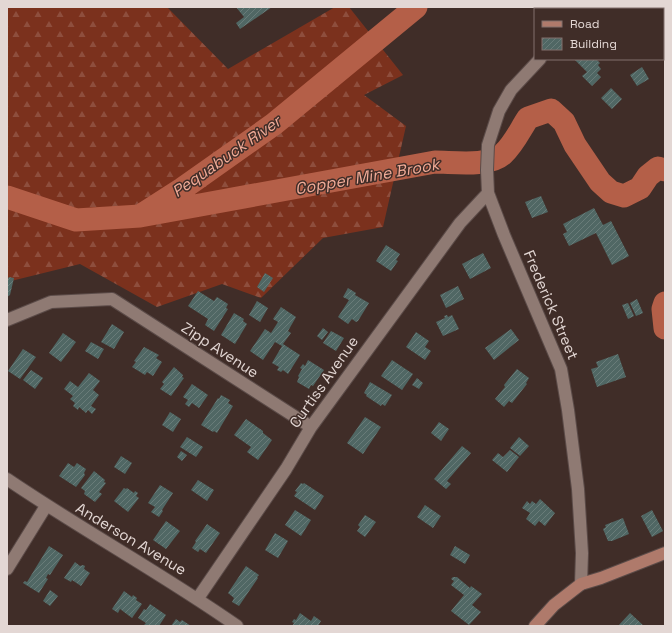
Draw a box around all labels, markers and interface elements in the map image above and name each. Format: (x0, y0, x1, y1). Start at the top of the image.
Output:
legend (534, 8, 664, 60)
text: Road (570, 16, 599, 32)
text: Building (570, 36, 617, 52)
water label: Pequabuck River (168, 110, 286, 202)
water label: Copper Mine Brook (293, 153, 443, 200)
street label: Frederick Street (520, 247, 583, 362)
street label: Zipp Avenue (178, 318, 263, 382)
street label: Curtiss Avenue (285, 332, 362, 431)
street label: Anderson Avenue (72, 498, 190, 579)

